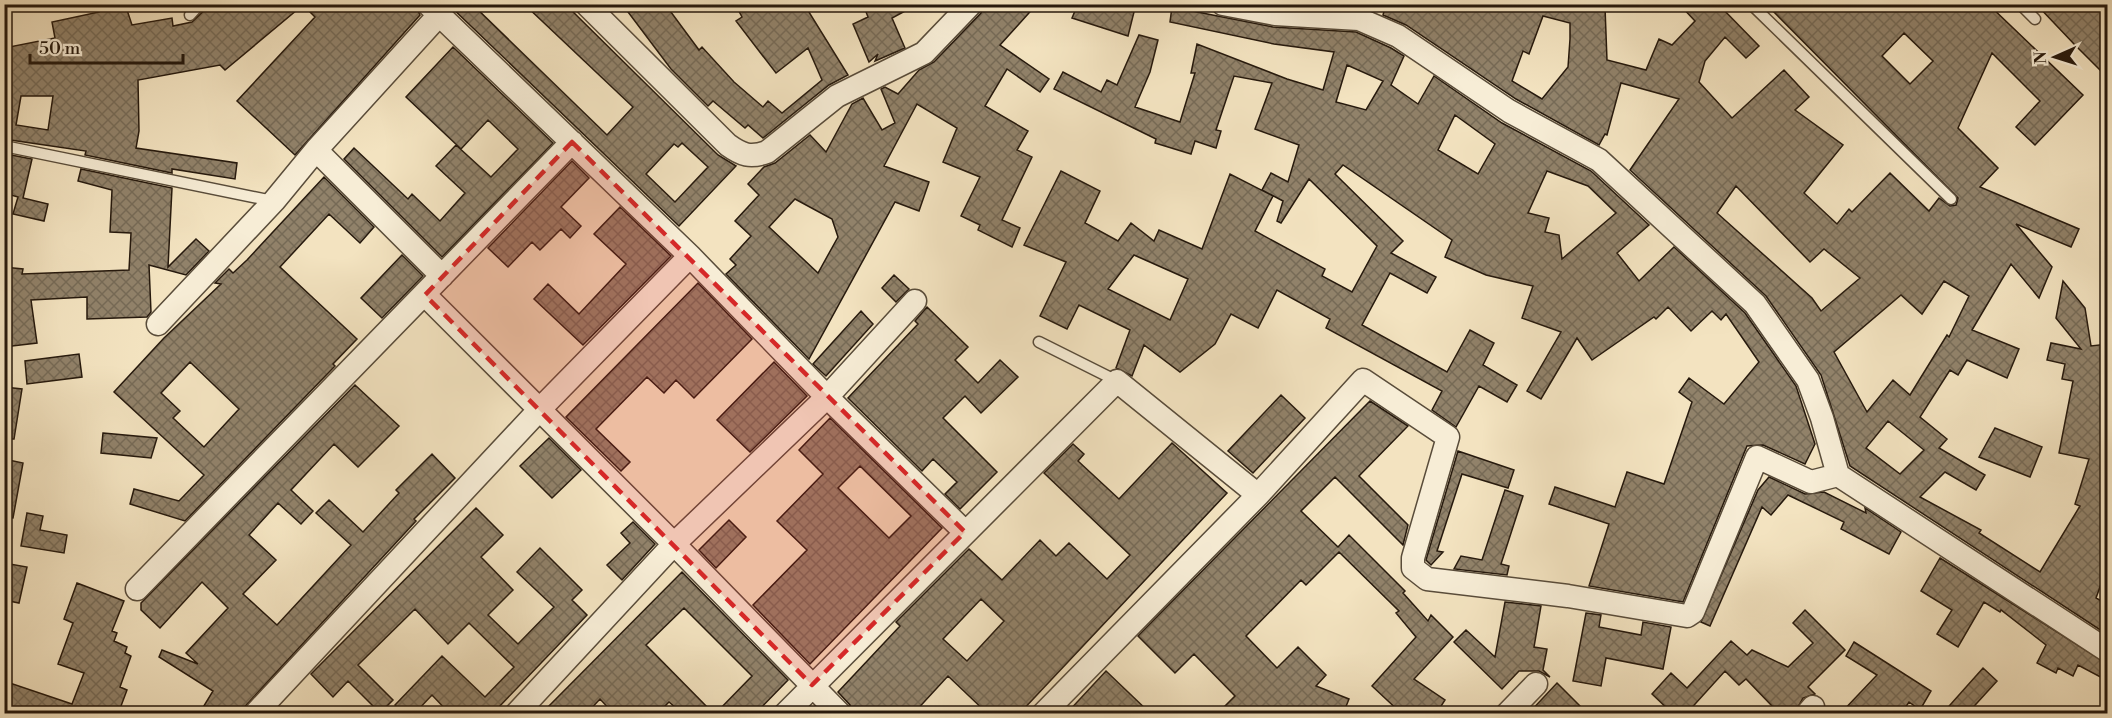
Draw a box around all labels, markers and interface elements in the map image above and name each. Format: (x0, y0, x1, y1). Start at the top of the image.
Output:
scale bar (30, 27, 183, 65)
north arrow (2025, 27, 2085, 87)
text: 50 m (39, 37, 81, 60)
text: N (2031, 51, 2051, 65)

